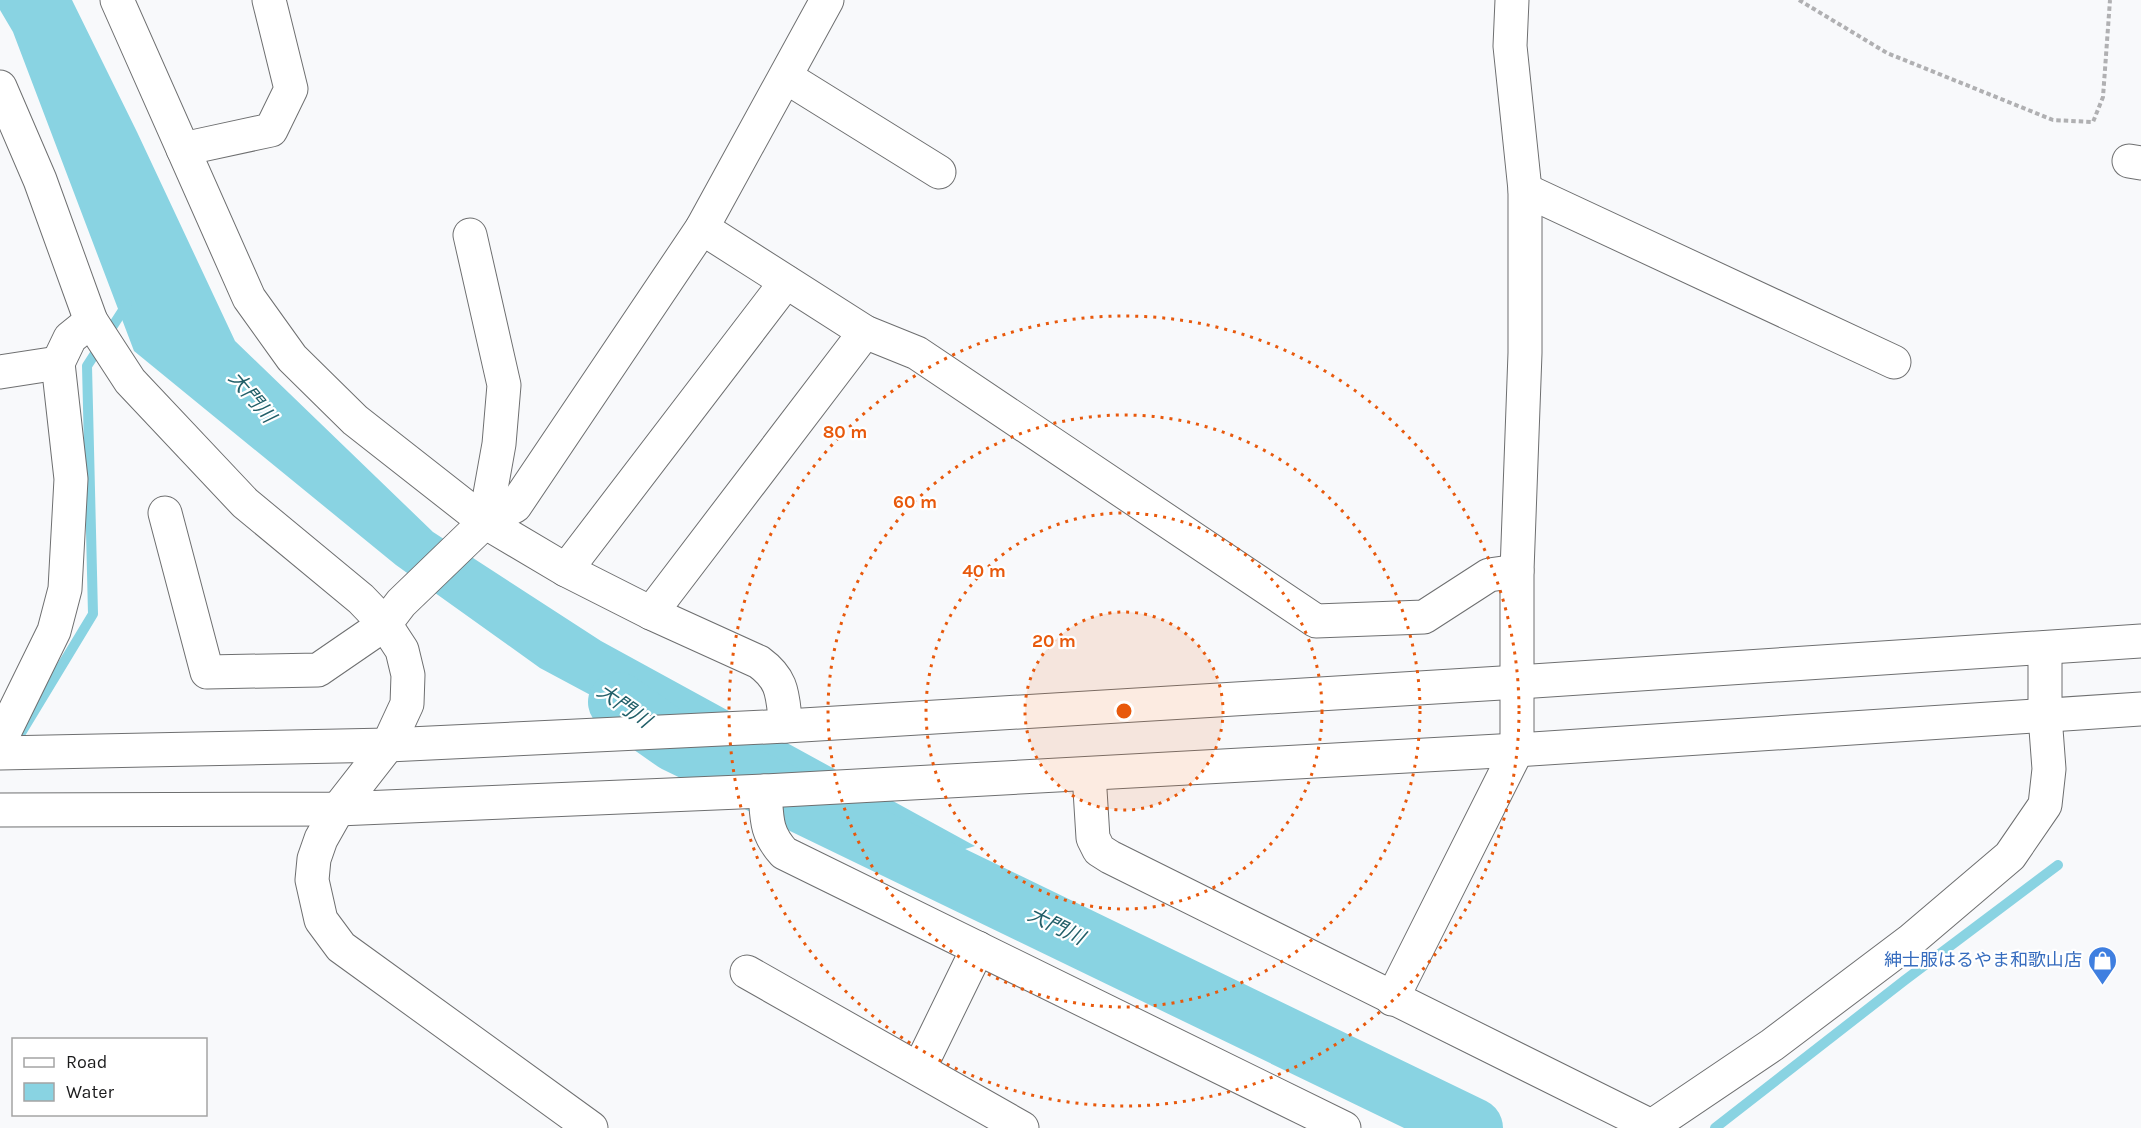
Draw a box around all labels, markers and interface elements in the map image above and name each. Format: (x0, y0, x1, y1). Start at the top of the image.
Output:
water label: 大門川 (224, 367, 281, 429)
text: 80 m (823, 421, 867, 443)
text: 60 m (893, 491, 937, 513)
text: 40 m (962, 560, 1006, 582)
text: 20 m (1032, 630, 1076, 652)
water label: 大門川 (593, 679, 657, 734)
centre of rings (1114, 701, 1134, 721)
water label: 大門川 (1024, 903, 1090, 950)
shop icon: 紳士服はるやま和歌山店 (2087, 944, 2119, 986)
place label: 紳士服はるやま和歌山店 (1884, 949, 2082, 971)
legend (12, 1038, 207, 1116)
text: Road (66, 1051, 107, 1073)
text: Water (66, 1081, 114, 1103)

